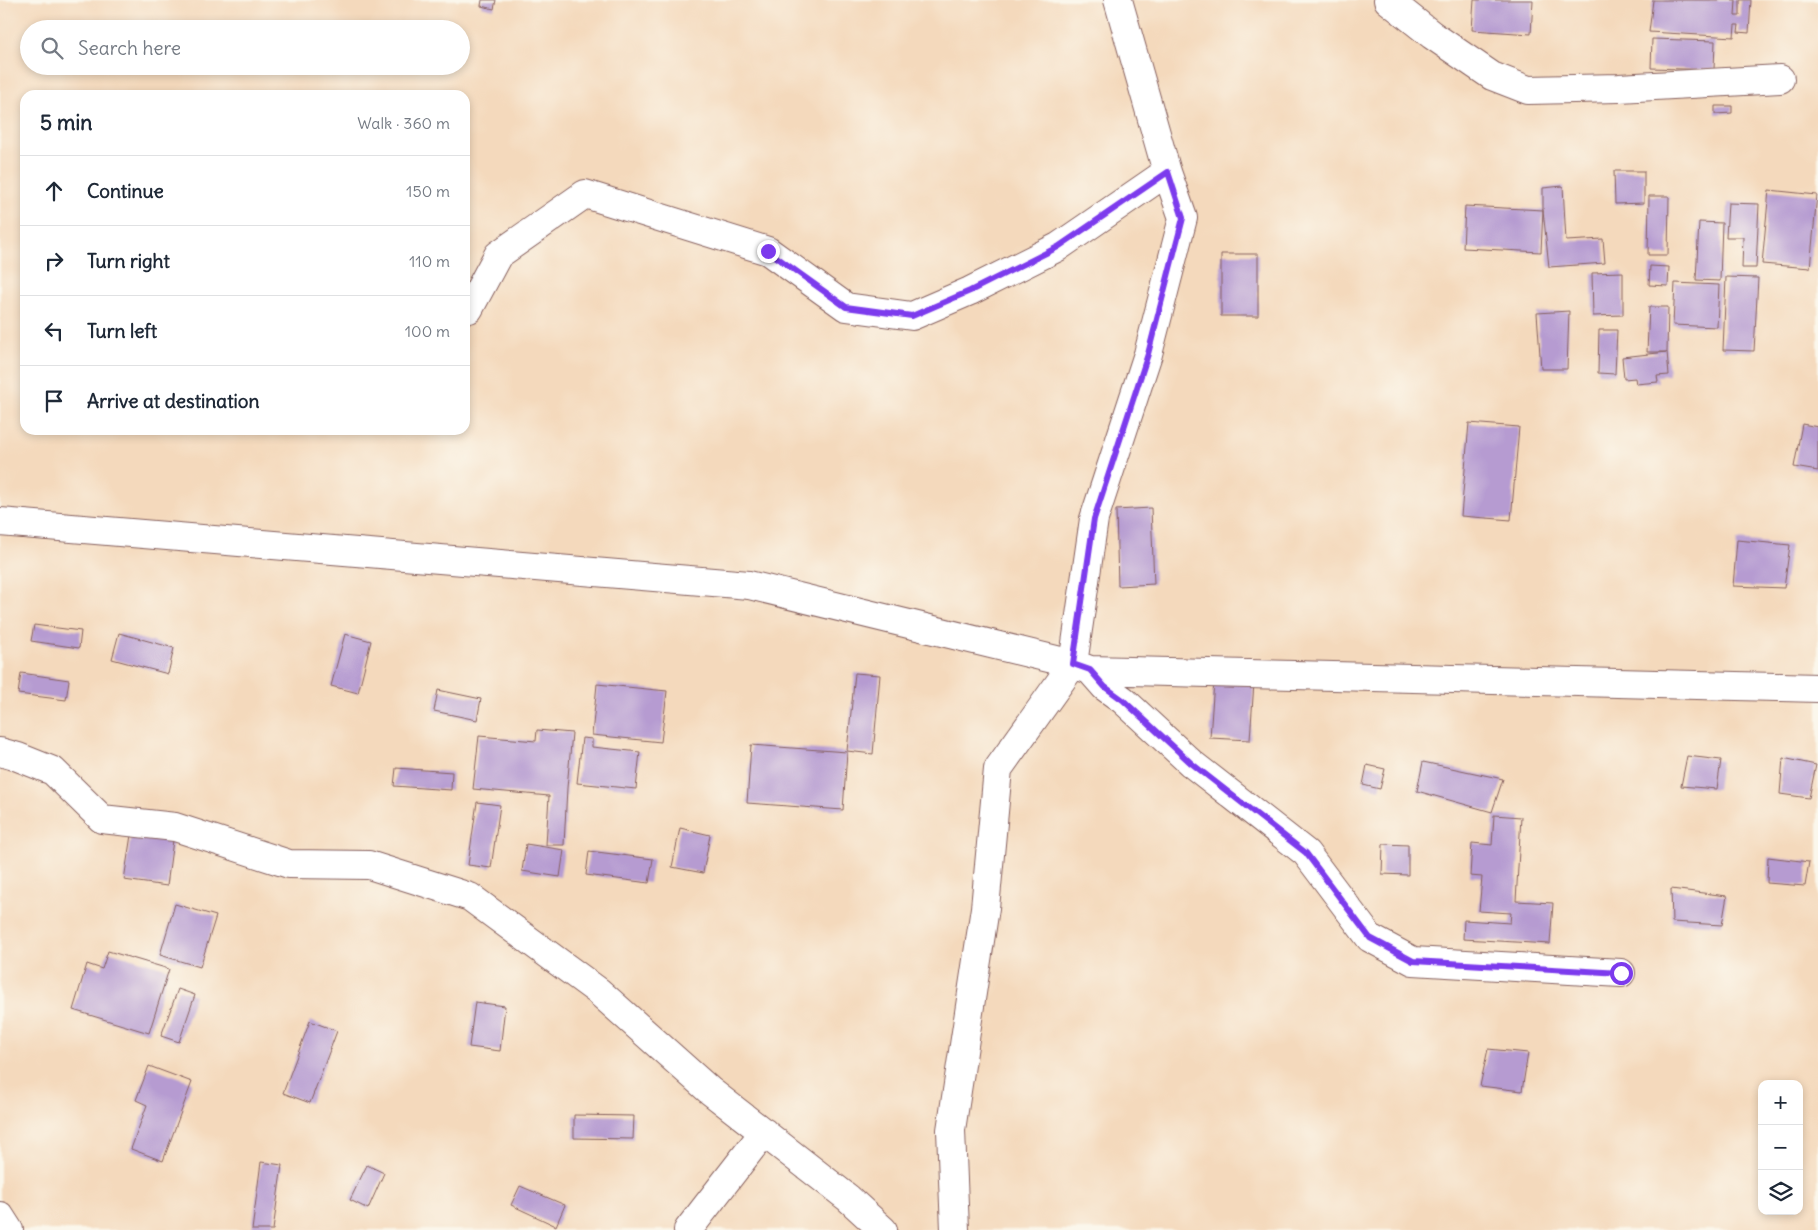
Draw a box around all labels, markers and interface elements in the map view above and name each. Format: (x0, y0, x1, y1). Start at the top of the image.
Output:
search box (20, 20, 470, 75)
icon: search (38, 34, 66, 62)
text: Search here (78, 36, 181, 60)
text: 5 min (40, 109, 92, 136)
text: Walk · 360 m (357, 113, 450, 133)
icon: ahead (40, 177, 68, 205)
text: Continue (87, 179, 164, 203)
text: 150 m (406, 181, 450, 201)
route end (757, 240, 780, 263)
icon: right (40, 247, 68, 275)
text: Turn right (87, 249, 170, 273)
text: 110 m (409, 251, 450, 271)
icon: left (40, 317, 68, 345)
text: Turn left (87, 319, 157, 343)
text: 100 m (405, 321, 450, 341)
icon: arrive (40, 387, 68, 415)
text: Arrive at destination (87, 389, 260, 413)
route start (1610, 962, 1633, 985)
map controls (1758, 1080, 1803, 1215)
button: + (1758, 1080, 1803, 1125)
button: − (1758, 1125, 1803, 1170)
button: layers (1758, 1170, 1803, 1215)

